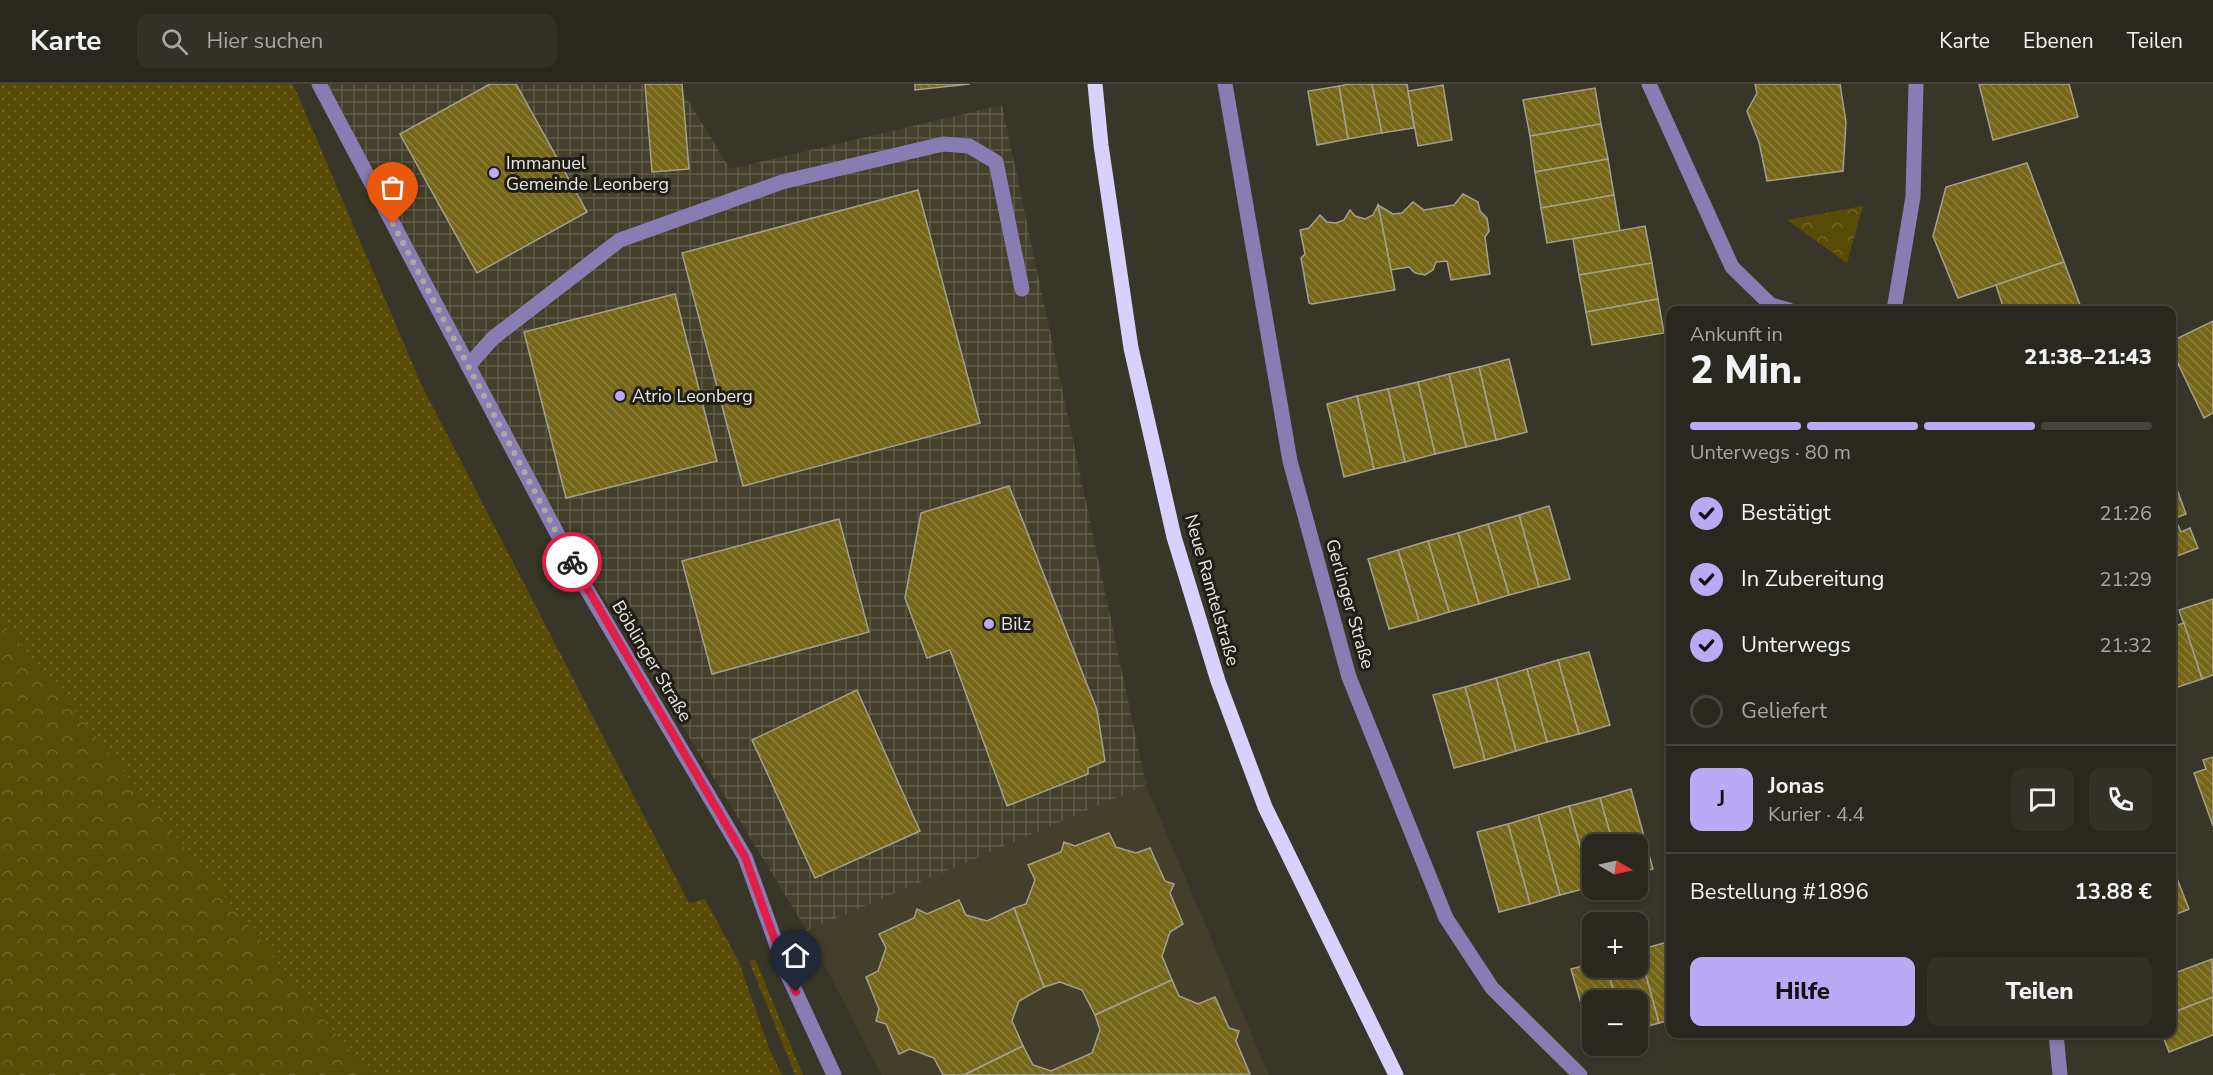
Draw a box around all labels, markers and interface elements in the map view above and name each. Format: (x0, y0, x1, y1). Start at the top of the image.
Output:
search box (137, 14, 557, 68)
text: Karte (30, 22, 101, 60)
icon: search (158, 25, 191, 58)
text: Hier suchen (206, 26, 323, 56)
text: Karte (1939, 27, 1990, 55)
text: Ebenen (2023, 27, 2094, 55)
text: Teilen (2127, 27, 2183, 55)
place label: Immanuel Gemeinde Leonberg (506, 151, 669, 196)
pin (367, 162, 418, 224)
marker: Immanuel Gemeinde Leonberg (487, 166, 501, 180)
icon: bag (376, 171, 409, 204)
text: Ankunft in (1690, 321, 1783, 348)
text: 21:38–21:43 (2024, 342, 2152, 372)
text: 2 Min. (1690, 344, 1802, 397)
place label: Atrio Leonberg (632, 384, 753, 408)
marker: Atrio Leonberg (613, 389, 627, 403)
text: Unterwegs · 80 m (1690, 439, 1851, 466)
icon: check (1690, 497, 1723, 530)
text: Bestätigt (1741, 498, 1831, 528)
text: 21:26 (2099, 500, 2152, 527)
street label: Neue Ramtelstraße (1179, 511, 1245, 669)
courier (542, 532, 602, 592)
street label: Gerlinger Straße (1320, 536, 1380, 672)
icon: bike (556, 546, 589, 579)
icon: check (1690, 563, 1723, 596)
text: In Zubereitung (1741, 564, 1884, 594)
text: 21:29 (2099, 566, 2152, 593)
street label: Böblinger Straße (606, 596, 698, 726)
place label: Bilz (1001, 612, 1031, 636)
marker: Bilz (982, 617, 996, 631)
icon: check (1690, 629, 1723, 662)
text: Unterwegs (1741, 630, 1851, 660)
text: 21:32 (2099, 632, 2152, 659)
text: Geliefert (1741, 696, 1827, 726)
button: chat (2011, 768, 2074, 831)
button: phone (2089, 768, 2152, 831)
text: Jonas (1768, 771, 1824, 801)
text: J (1718, 784, 1725, 814)
text: Kurier · 4.4 (1768, 801, 1865, 828)
north arrow (1582, 834, 1648, 900)
map controls (1582, 834, 1648, 1056)
text: Bestellung #1896 (1690, 877, 1869, 907)
text: 13.88 € (2075, 877, 2152, 907)
button: + (1582, 912, 1648, 978)
pin (770, 930, 821, 992)
icon: home (779, 939, 812, 972)
button: Hilfe (1690, 957, 1915, 1026)
button: Teilen (1927, 957, 2152, 1026)
button: − (1582, 990, 1648, 1056)

